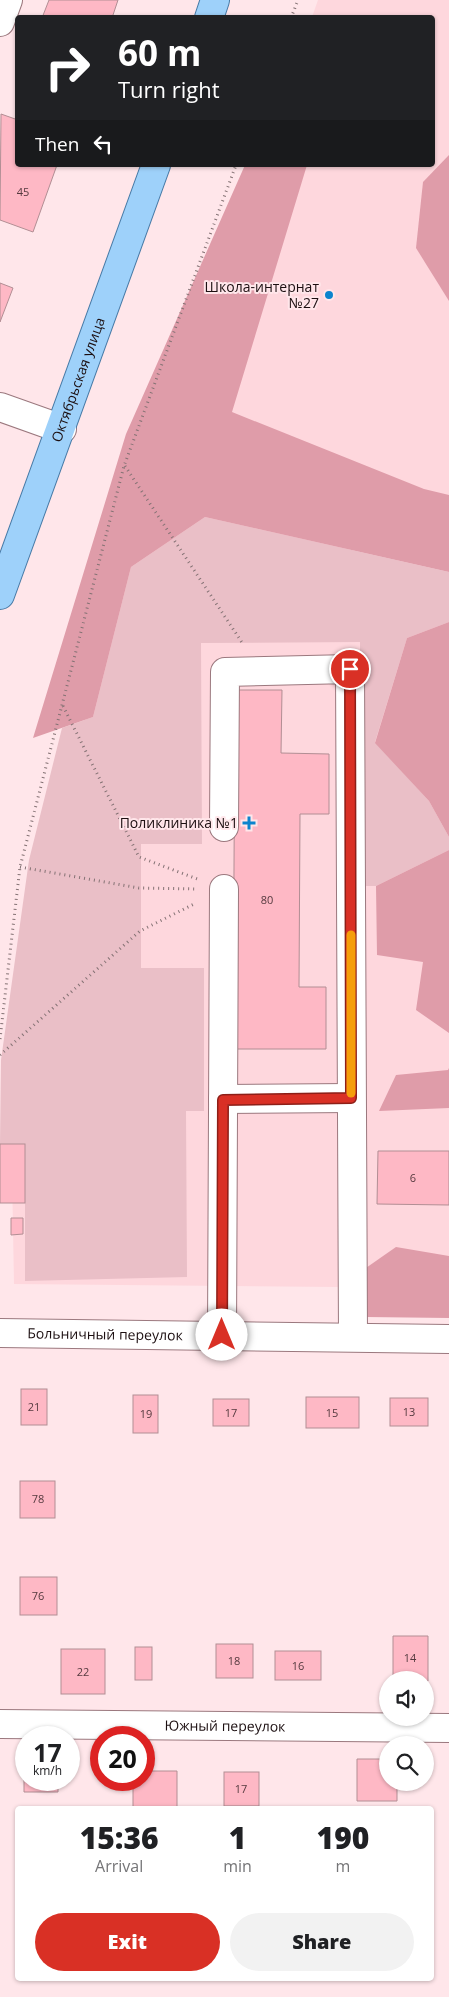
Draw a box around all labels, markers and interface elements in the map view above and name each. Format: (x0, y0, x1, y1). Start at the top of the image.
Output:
text: 60 m (118, 29, 201, 76)
icon: right (35, 35, 100, 100)
text: Turn right (118, 74, 220, 104)
icon: left (89, 130, 117, 158)
text: Then (35, 131, 79, 157)
house number: 45 (17, 184, 29, 199)
place label: Школа-интернат №27 (205, 277, 319, 312)
marker: Школа-интернат №27 (323, 289, 335, 301)
street label: Октябрьская улица (46, 315, 109, 445)
pin (329, 648, 371, 690)
icon: arrive (336, 655, 364, 683)
place label: Поликлиника №1 (120, 813, 238, 832)
marker: Поликлиника №1 (242, 816, 256, 830)
house number: 80 (261, 892, 273, 907)
house number: 6 (410, 1170, 416, 1185)
position arrow (195, 1308, 247, 1360)
street label: Больничный переулок (27, 1323, 184, 1344)
house number: 21 (28, 1399, 40, 1414)
house number: 13 (403, 1404, 415, 1419)
house number: 17 (225, 1405, 237, 1420)
house number: 15 (326, 1405, 338, 1420)
house number: 19 (140, 1406, 152, 1421)
house number: 78 (32, 1491, 44, 1506)
house number: 76 (32, 1588, 44, 1603)
house number: 14 (404, 1650, 417, 1665)
house number: 18 (228, 1653, 240, 1668)
house number: 16 (292, 1658, 304, 1673)
house number: 22 (77, 1664, 89, 1679)
map controls (379, 1671, 434, 1791)
button: sound (379, 1671, 434, 1726)
street label: Южный переулок (164, 1715, 286, 1736)
speed limit sign: 20 (90, 1726, 155, 1791)
text: 17 (33, 1735, 62, 1769)
button: search (379, 1736, 434, 1791)
text: km/h (33, 1762, 62, 1779)
house number: 17 (235, 1781, 247, 1796)
text: 15:36 (80, 1817, 159, 1858)
text: 1 (229, 1817, 246, 1858)
text: 190 (317, 1817, 369, 1858)
text: Arrival (95, 1855, 143, 1877)
text: min (223, 1855, 252, 1877)
text: m (336, 1855, 350, 1877)
button: Exit (35, 1913, 220, 1971)
button: Share (230, 1913, 414, 1971)

